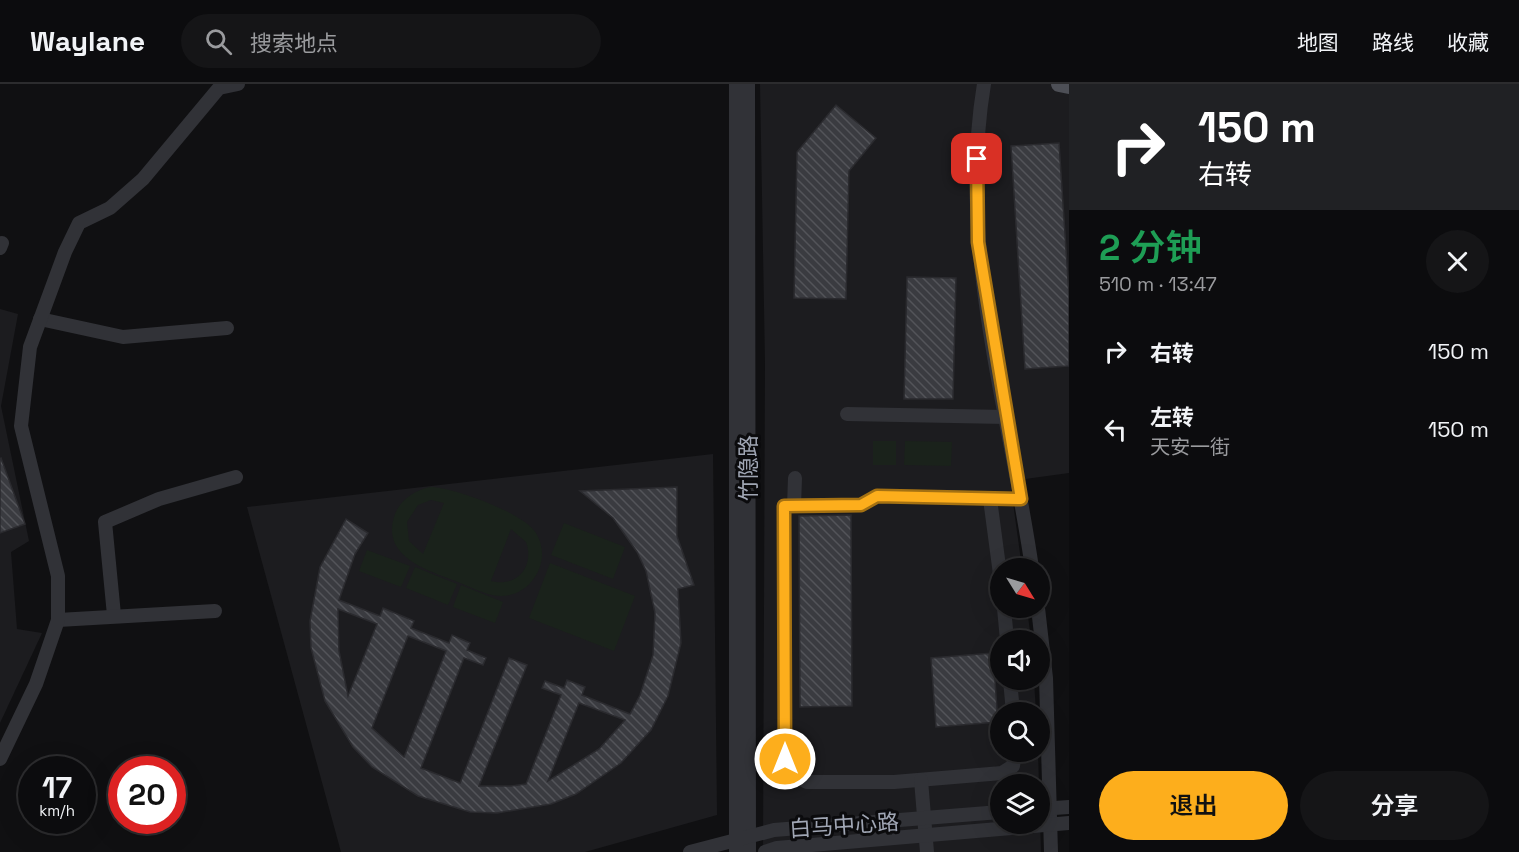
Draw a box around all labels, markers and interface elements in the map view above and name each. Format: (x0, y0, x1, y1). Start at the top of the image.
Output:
search box (181, 14, 601, 68)
text: Waylane (30, 23, 145, 59)
icon: search (202, 25, 235, 58)
text: 搜索地点 (250, 29, 338, 57)
text: 地图 (1297, 29, 1339, 56)
text: 路线 (1372, 29, 1414, 56)
text: 收藏 (1447, 29, 1489, 56)
text: 150 m (1198, 101, 1316, 154)
icon: right (1099, 108, 1177, 186)
pin (951, 133, 1002, 184)
icon: arrive (960, 142, 993, 175)
text: 右转 (1198, 157, 1252, 192)
text: 2 分钟 (1099, 225, 1202, 271)
button: close (1426, 230, 1489, 293)
text: 510 m · 13:47 (1099, 271, 1217, 297)
icon: right (1099, 335, 1132, 368)
text: 150 m (1428, 337, 1489, 365)
text: 右转 (1150, 339, 1194, 367)
text: 左转 (1150, 403, 1194, 431)
icon: left (1099, 413, 1132, 446)
text: 150 m (1428, 415, 1489, 443)
text: 天安一街 (1150, 434, 1230, 460)
street label: 竹隐路 (734, 435, 762, 501)
north arrow (990, 558, 1050, 618)
map controls (990, 558, 1050, 834)
button: sound (990, 630, 1050, 690)
button: search (990, 702, 1050, 762)
position arrow (753, 727, 817, 791)
speed limit sign: 20 (108, 756, 186, 834)
text: 17 (42, 768, 72, 807)
button: 退出 (1099, 771, 1288, 840)
button: 分享 (1300, 771, 1489, 840)
button: layers (990, 774, 1050, 834)
text: km/h (39, 801, 75, 820)
street label: 白马中心路 (788, 807, 900, 843)

